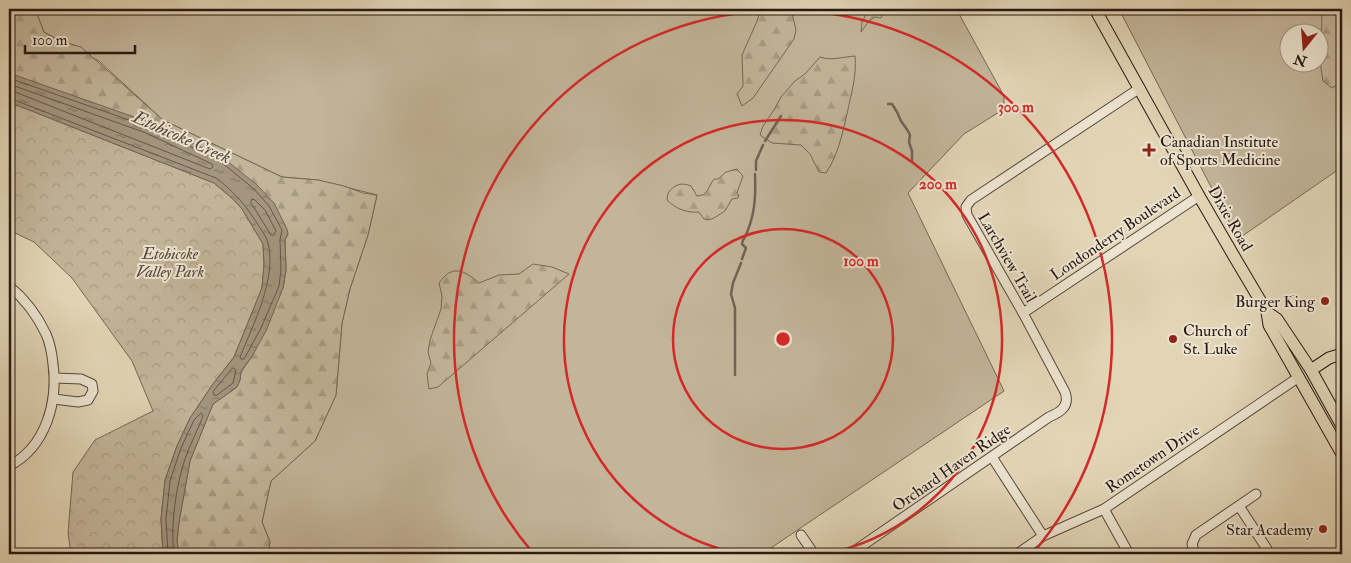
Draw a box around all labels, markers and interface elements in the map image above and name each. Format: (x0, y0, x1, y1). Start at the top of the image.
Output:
scale bar (25, 22, 135, 54)
north arrow (1278, 22, 1328, 72)
text: 100 m (32, 31, 68, 50)
text: N (1291, 50, 1310, 70)
text: 300 m (998, 98, 1034, 117)
water label: Etobicoke Creek (128, 105, 234, 169)
place label: Canadian Institute of Sports Medicine (1160, 132, 1281, 171)
marker: Canadian Institute of Sports Medicine (1142, 143, 1156, 157)
text: 200 m (919, 175, 957, 194)
street label: Dixie Road (1203, 182, 1257, 255)
street label: Londonderry Boulevard (1047, 183, 1185, 285)
street label: Larchview Trail (973, 209, 1041, 306)
park label: Etobicoke Valley Park (136, 244, 204, 282)
text: 100 m (843, 252, 879, 271)
place label: Burger King (1235, 292, 1316, 312)
marker: Burger King (1319, 295, 1331, 307)
place label: Church of St. Luke (1183, 321, 1251, 359)
centre of rings (774, 330, 792, 348)
marker: Church of St. Luke (1167, 333, 1179, 345)
street label: Orchard Haven Ridge (888, 419, 1015, 516)
street label: Rometown Drive (1102, 420, 1204, 498)
place label: Star Academy (1226, 520, 1314, 540)
marker: Star Academy (1317, 523, 1329, 535)

